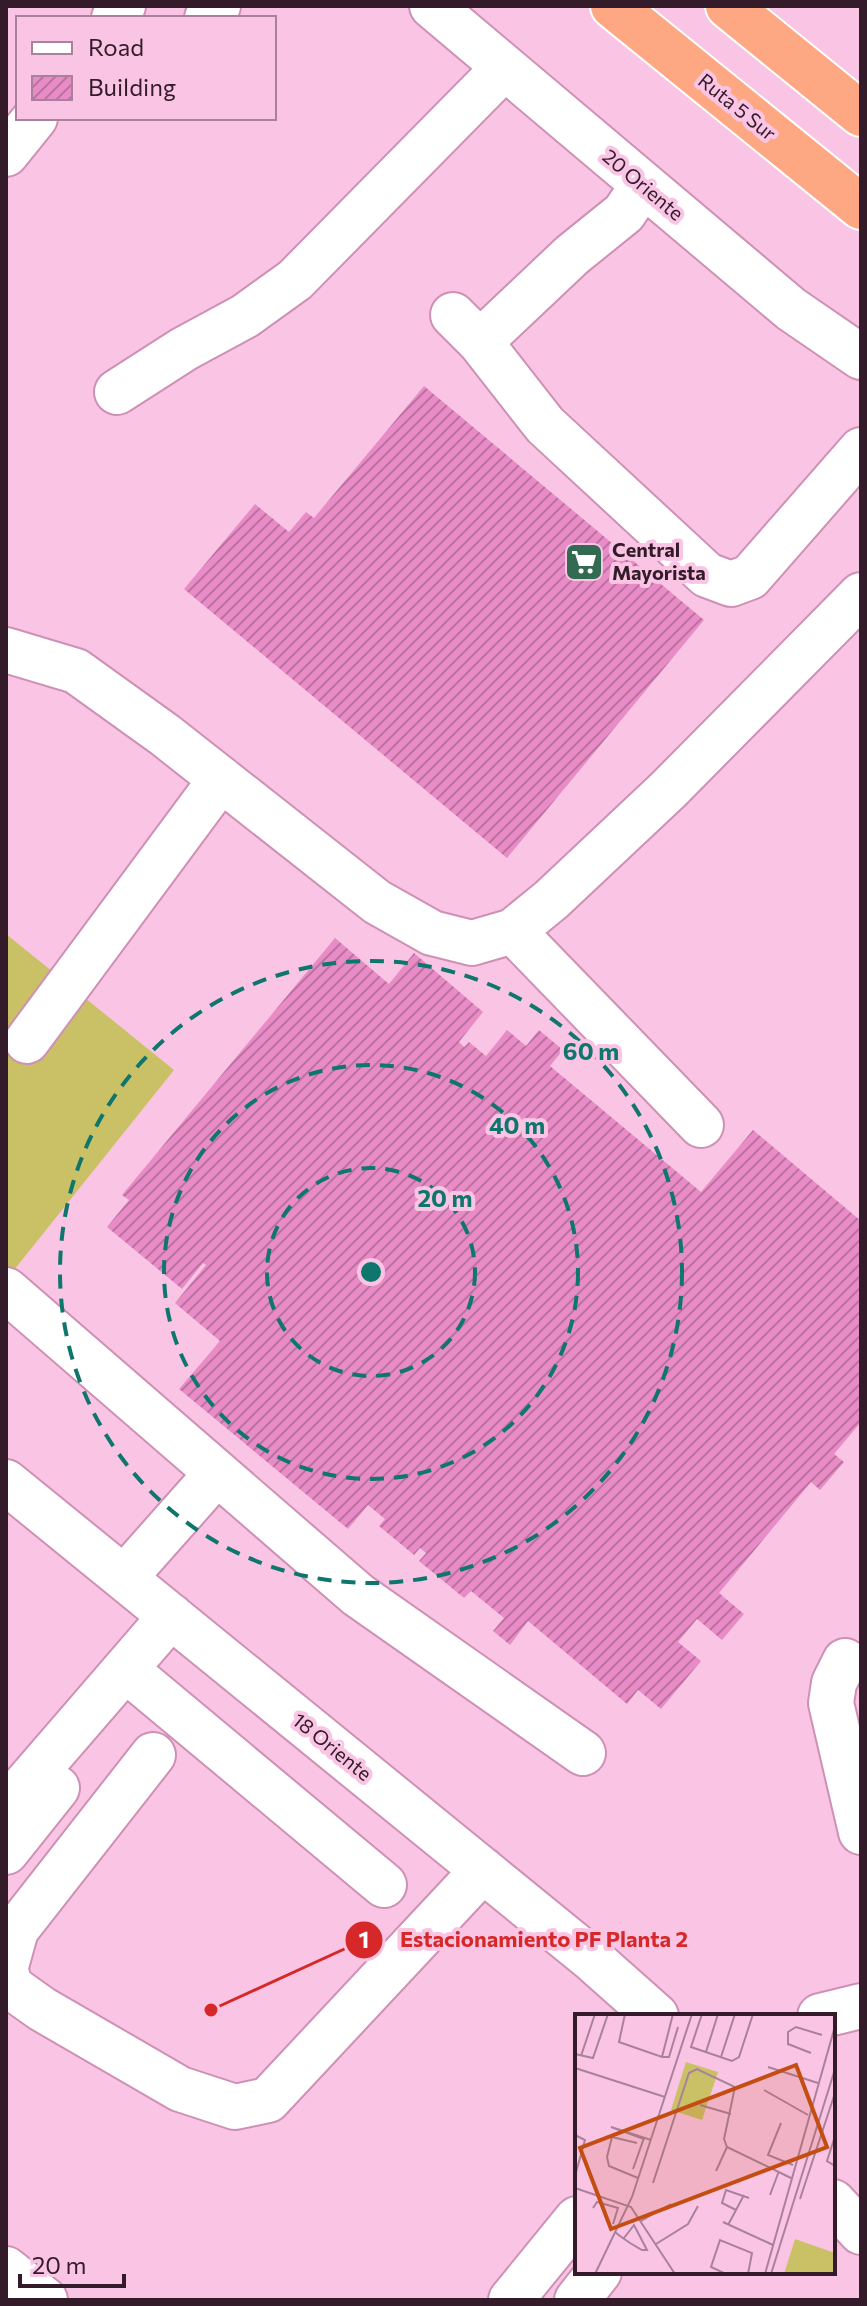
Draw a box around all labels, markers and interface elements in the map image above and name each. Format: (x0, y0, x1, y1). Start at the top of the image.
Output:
legend (16, 16, 276, 120)
text: Road (88, 32, 144, 61)
street label: Ruta 5 Sur (694, 68, 781, 145)
text: Building (88, 72, 176, 101)
street label: 20 Oriente (598, 144, 689, 225)
place label: Central Mayorista (612, 537, 706, 584)
supermarket icon: Central Mayorista (563, 541, 605, 583)
text: 60 m (563, 1036, 619, 1065)
text: 40 m (489, 1110, 545, 1139)
text: 20 m (418, 1183, 472, 1212)
centre of rings (357, 1258, 385, 1286)
street label: 18 Oriente (288, 1707, 377, 1785)
callout: Estacionamiento PF Planta 2 (344, 1917, 703, 1963)
text: 1 (359, 1924, 369, 1953)
text: Estacionamiento PF Planta 2 (400, 1925, 688, 1952)
inset map (575, 2014, 835, 2274)
scale bar (20, 2238, 124, 2288)
text: 20 m (32, 2250, 86, 2279)

